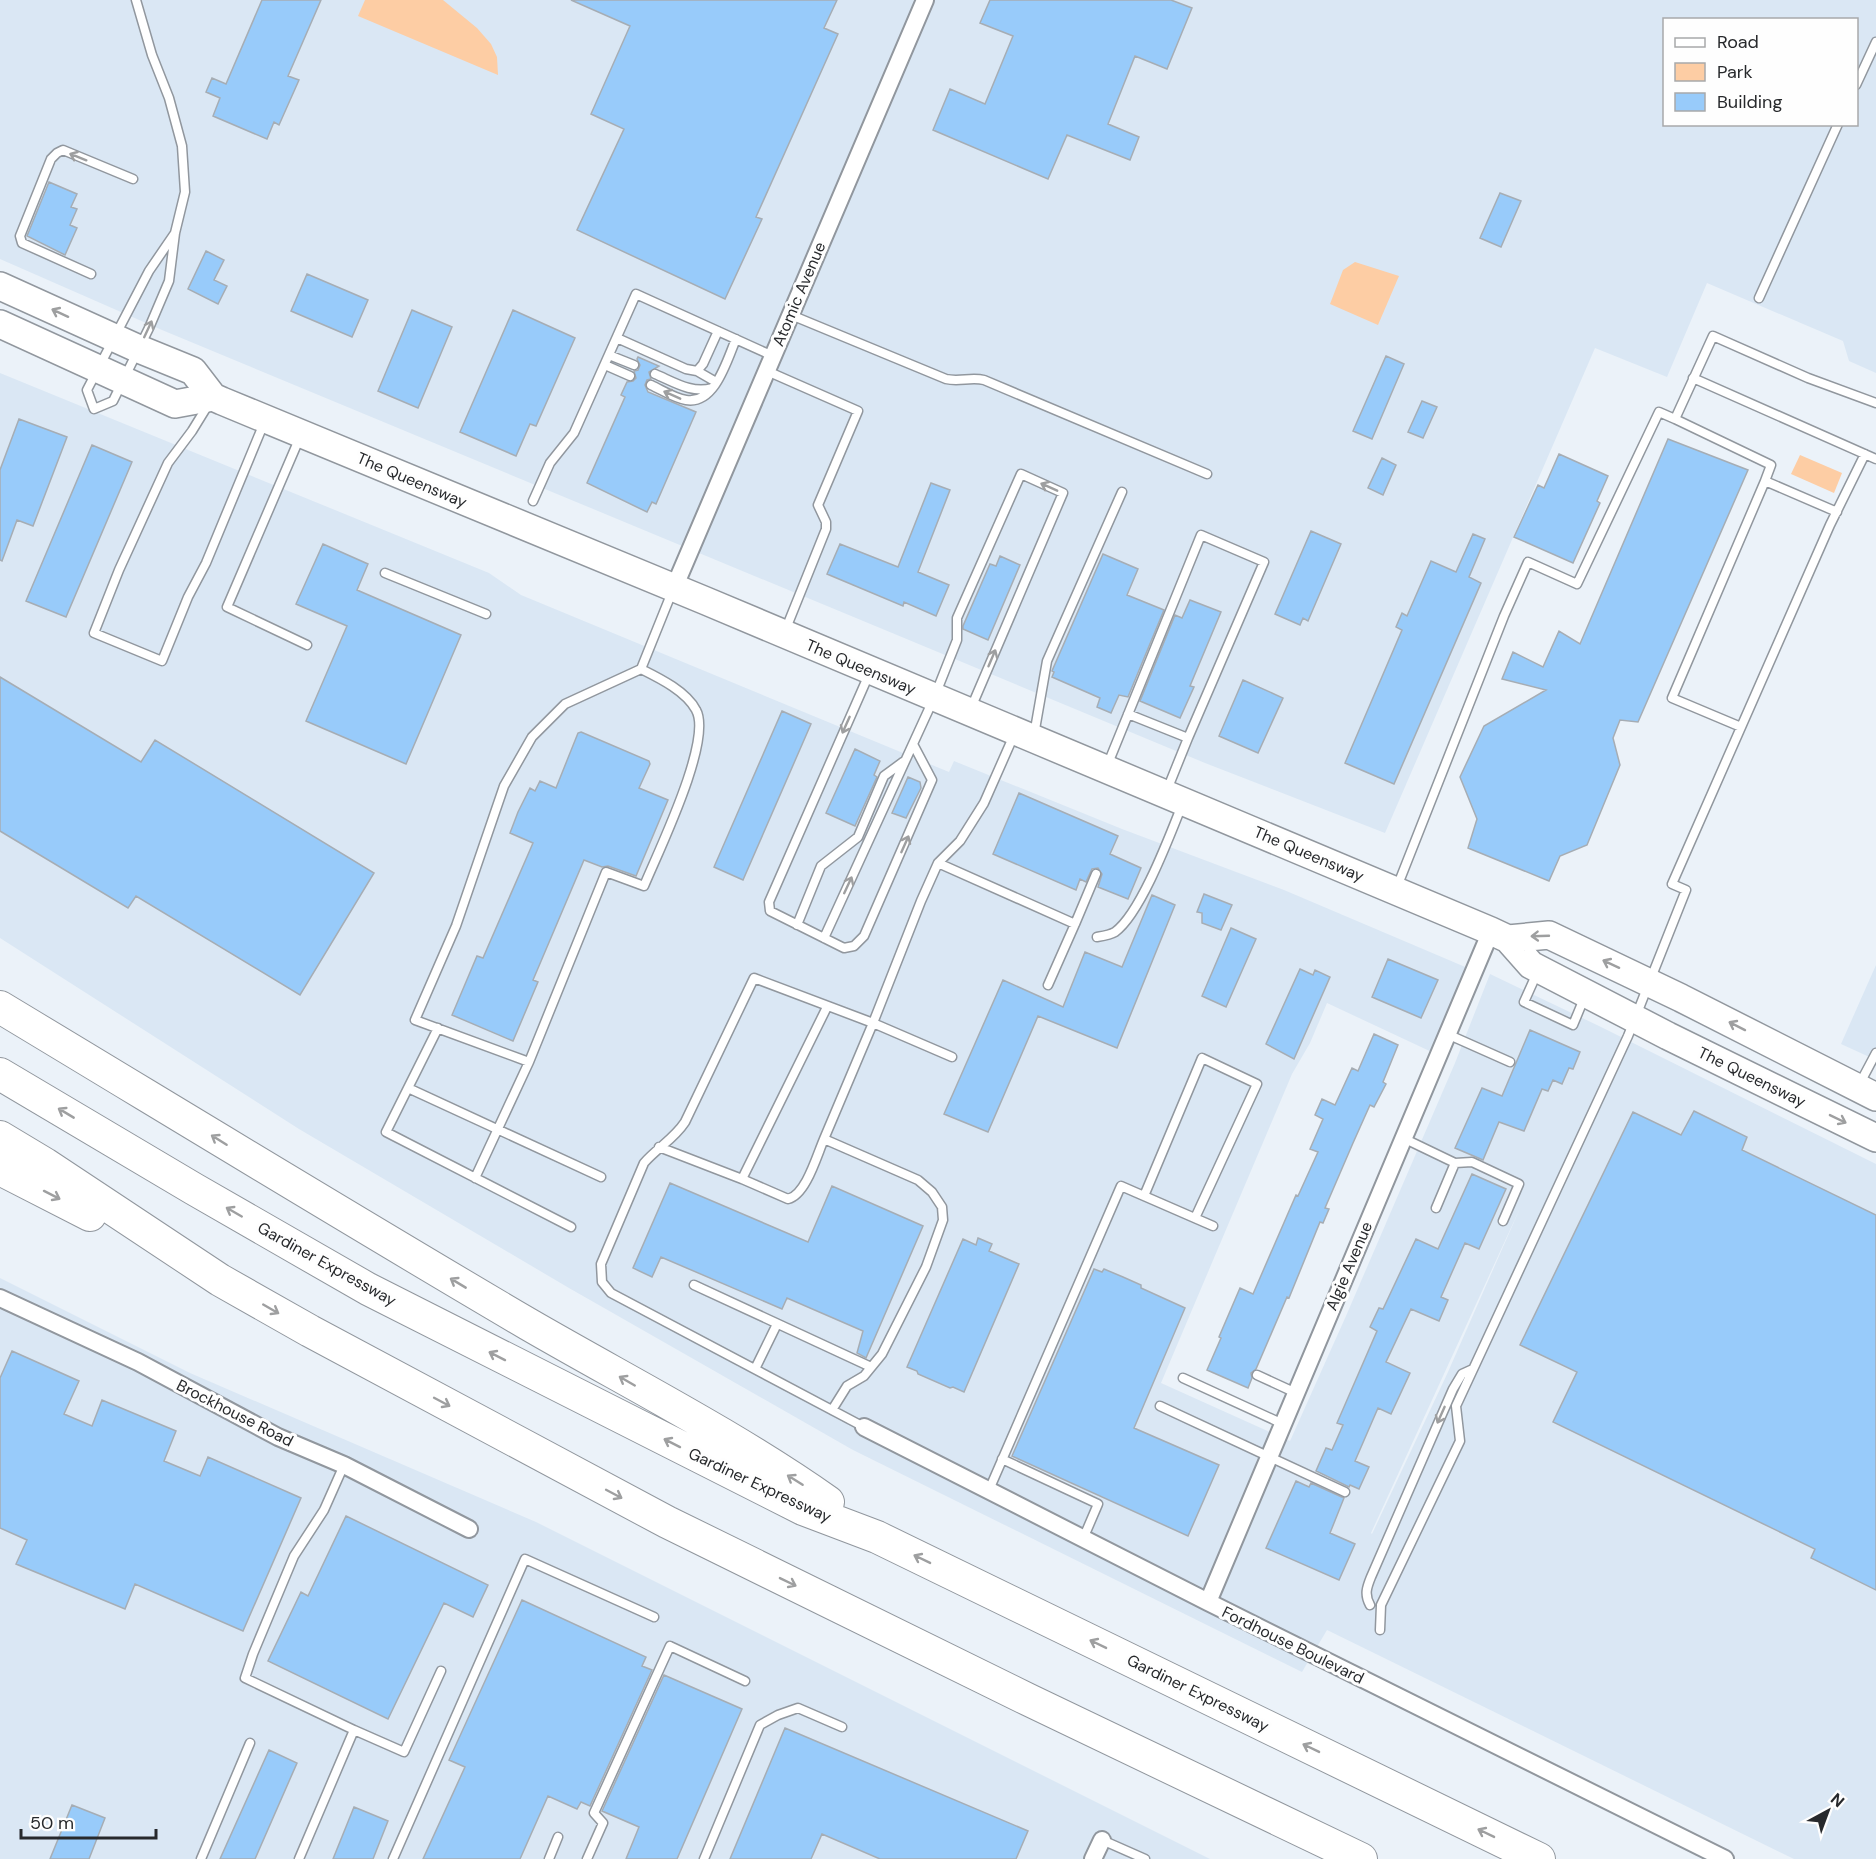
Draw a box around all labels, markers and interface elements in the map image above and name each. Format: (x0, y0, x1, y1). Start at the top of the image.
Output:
legend (1663, 18, 1858, 126)
text: Road (1717, 30, 1759, 54)
text: Park (1717, 60, 1753, 84)
text: Building (1717, 90, 1782, 114)
one-way arrow (70, 151, 88, 162)
street label: Atomic Avenue (768, 239, 830, 349)
one-way arrow (52, 307, 70, 319)
one-way arrow (143, 321, 154, 339)
one-way arrow (663, 388, 681, 400)
street label: The Queensway (354, 447, 470, 513)
one-way arrow (1041, 480, 1059, 492)
street label: The Queensway (803, 634, 919, 700)
one-way arrow (987, 650, 998, 668)
one-way arrow (840, 716, 852, 734)
street label: The Queensway (1251, 821, 1367, 887)
one-way arrow (900, 836, 911, 854)
one-way arrow (843, 876, 855, 894)
one-way arrow (1531, 931, 1551, 942)
one-way arrow (1602, 958, 1620, 970)
one-way arrow (1728, 1020, 1746, 1032)
street label: The Queensway (1695, 1042, 1809, 1112)
one-way arrow (58, 1107, 75, 1119)
one-way arrow (1829, 1114, 1847, 1125)
one-way arrow (210, 1134, 227, 1147)
one-way arrow (43, 1190, 61, 1202)
one-way arrow (226, 1206, 243, 1218)
street label: Gardiner Expressway (254, 1217, 400, 1311)
street label: Algie Avenue (1321, 1218, 1377, 1314)
one-way arrow (450, 1276, 467, 1288)
one-way arrow (261, 1304, 279, 1315)
one-way arrow (489, 1350, 507, 1361)
street label: Brockhouse Road (173, 1374, 297, 1452)
one-way arrow (619, 1375, 636, 1387)
one-way arrow (433, 1396, 450, 1408)
one-way arrow (1435, 1406, 1447, 1424)
one-way arrow (663, 1437, 681, 1448)
street label: Gardiner Expressway (685, 1443, 835, 1527)
one-way arrow (786, 1474, 803, 1487)
one-way arrow (605, 1488, 622, 1500)
one-way arrow (914, 1553, 932, 1564)
one-way arrow (779, 1576, 797, 1588)
street label: Fordhouse Boulevard (1218, 1601, 1368, 1689)
one-way arrow (1089, 1638, 1107, 1650)
street label: Gardiner Expressway (1124, 1649, 1273, 1737)
one-way arrow (1302, 1742, 1320, 1753)
north arrow (1798, 1781, 1858, 1841)
text: N (1826, 1788, 1849, 1812)
scale bar (21, 1802, 156, 1840)
text: 50 m (30, 1811, 74, 1835)
one-way arrow (1477, 1827, 1495, 1839)

